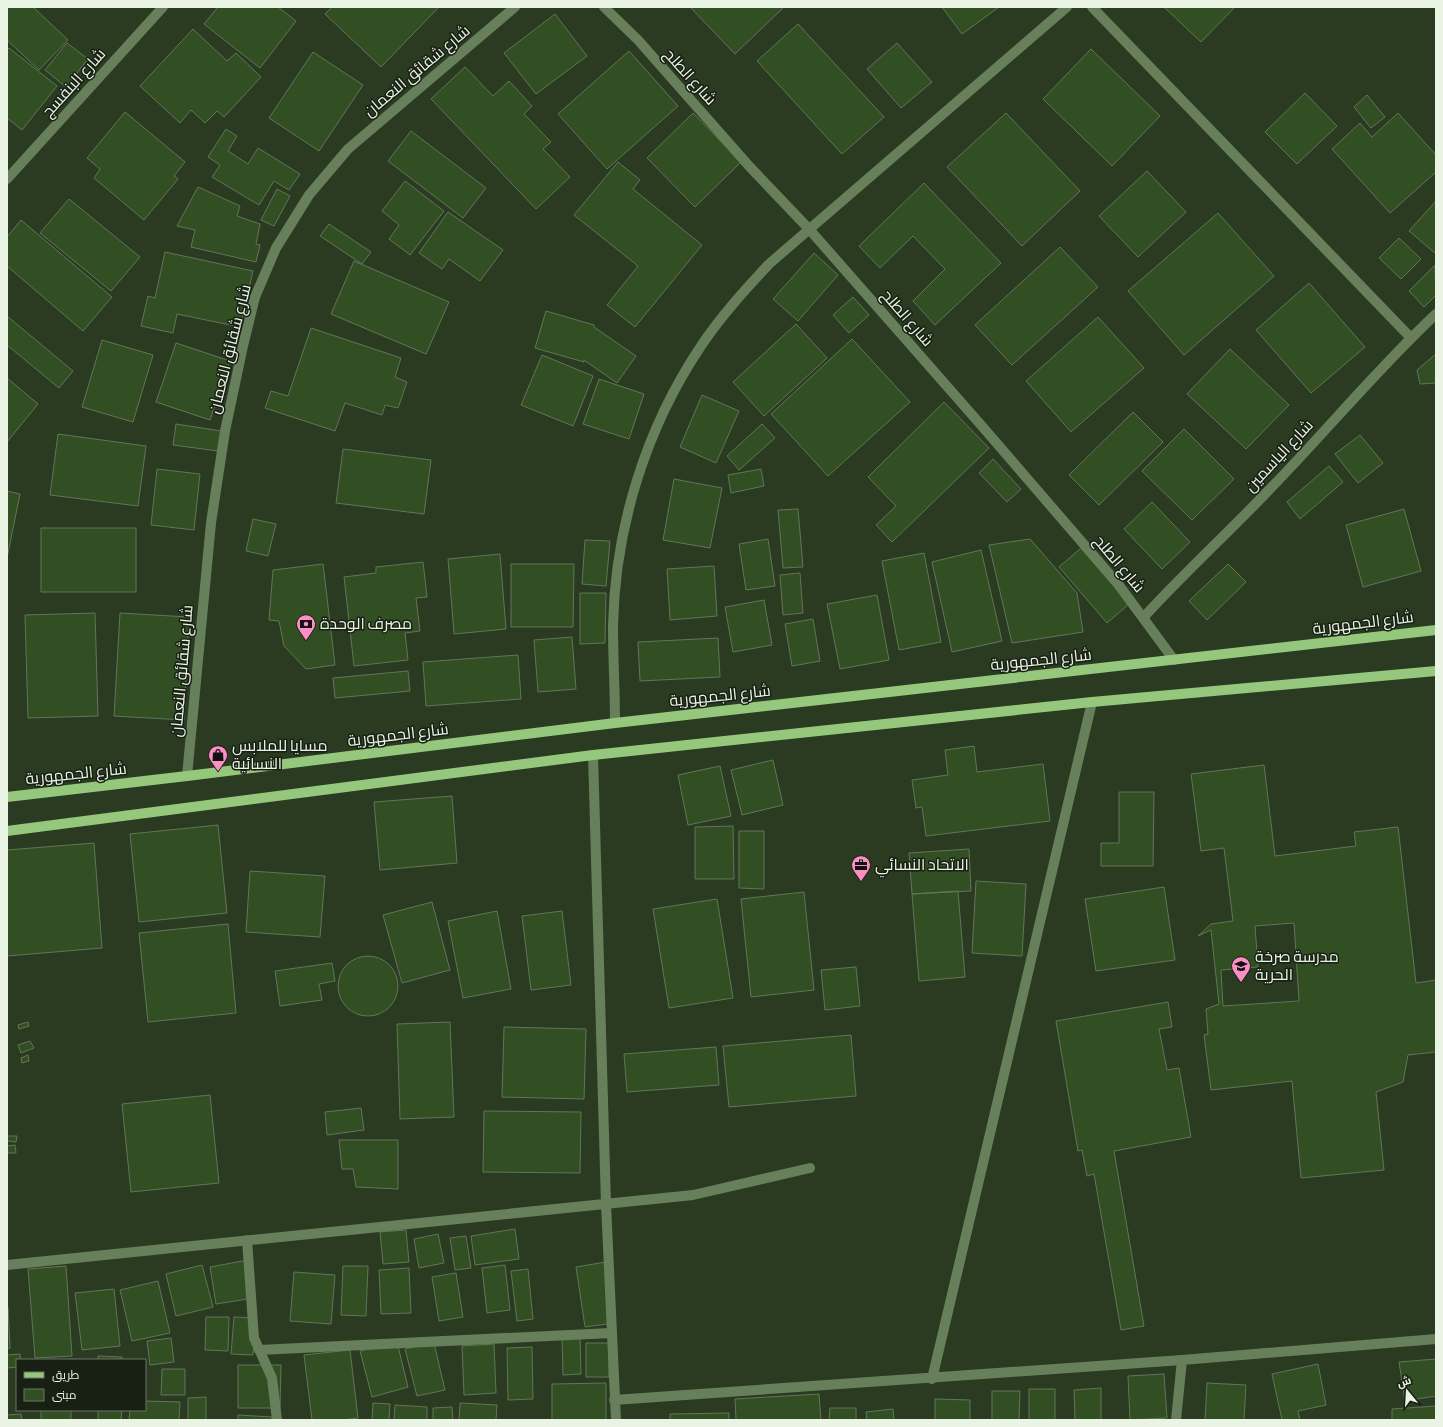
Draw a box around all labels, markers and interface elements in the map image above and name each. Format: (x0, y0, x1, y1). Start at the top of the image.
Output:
street label: شارع شقائق النعمان (360, 21, 475, 122)
street label: شارع البنفسج (39, 45, 111, 122)
street label: شارع الطلح (659, 45, 720, 110)
street label: شارع شقائق النعمان (205, 282, 257, 416)
street label: شارع الطلح (876, 286, 937, 351)
street label: شارع الياسمين (1241, 416, 1318, 497)
street label: شارع الطلح (1088, 532, 1148, 598)
street label: شارع شقائق النعمان (167, 604, 199, 738)
street label: شارع الجمهورية (1311, 608, 1415, 640)
bank icon: مصرف الوحدة (295, 613, 317, 641)
place label: مصرف الوحدة (320, 616, 412, 633)
street label: شارع الجمهورية (990, 646, 1093, 676)
street label: شارع الجمهورية (669, 682, 772, 712)
street label: شارع الجمهورية (346, 720, 450, 752)
place label: مسايا للملابس النسائية (232, 738, 327, 773)
shop icon: مسايا للملابس النسائية (207, 744, 229, 772)
street label: شارع الجمهورية (25, 760, 128, 790)
office icon: الاتحاد النسائي (850, 854, 872, 882)
place label: الاتحاد النسائي (875, 857, 969, 878)
place label: مدرسة صرخة الحرية (1255, 949, 1339, 984)
school or university icon: مدرسة صرخة الحرية (1230, 955, 1252, 983)
legend (16, 1359, 146, 1411)
text: طريق (52, 1369, 80, 1382)
north arrow (1387, 1371, 1427, 1411)
text: ش (1396, 1375, 1413, 1390)
text: مبنى (52, 1389, 77, 1402)

